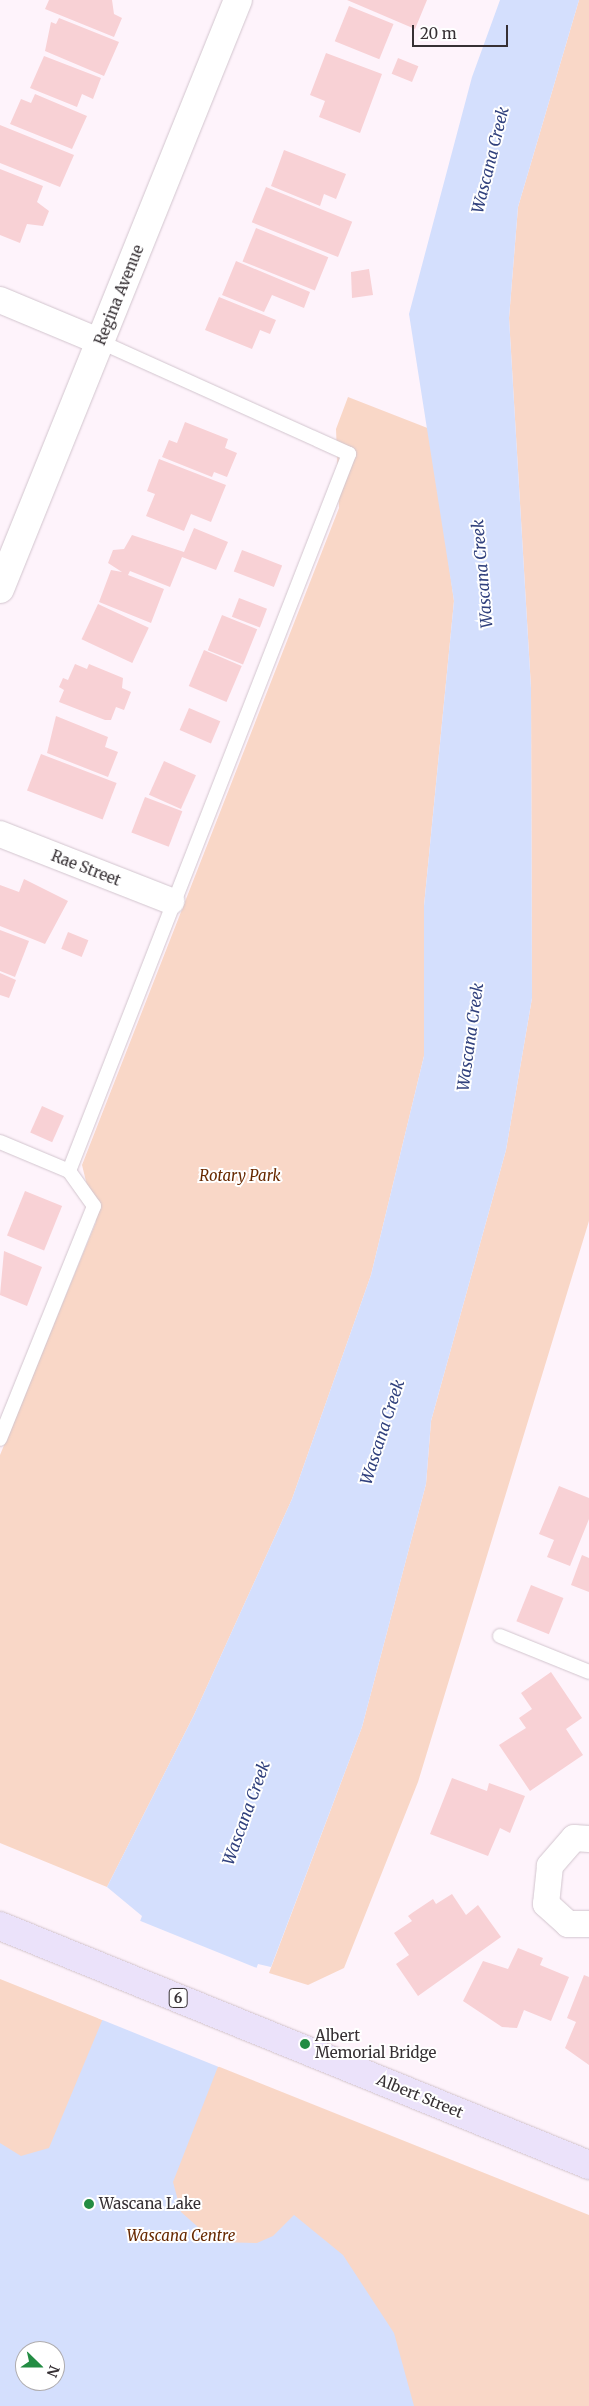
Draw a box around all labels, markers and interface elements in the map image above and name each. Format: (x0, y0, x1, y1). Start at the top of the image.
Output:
scale bar (414, 15, 510, 47)
text: 20 m (420, 24, 457, 43)
water label: Wascana Creek (467, 105, 513, 215)
street label: Regina Avenue (91, 242, 147, 348)
water label: Wascana Creek (468, 519, 496, 629)
street label: Rae Street (49, 847, 123, 889)
water label: Wascana Creek (453, 982, 487, 1092)
park label: Rotary Park (199, 1167, 281, 1185)
water label: Wascana Creek (356, 1377, 408, 1487)
water label: Wascana Creek (218, 1758, 274, 1868)
road number: 6 (168, 1986, 188, 2010)
place label: Albert Memorial Bridge (315, 2026, 436, 2061)
marker: Albert Memorial Bridge (299, 2038, 311, 2050)
street label: Albert Street (374, 2071, 466, 2121)
place label: Wascana Lake (99, 2195, 201, 2213)
marker: Wascana Lake (83, 2198, 95, 2210)
park label: Wascana Centre (127, 2227, 235, 2245)
north arrow (15, 2341, 65, 2391)
text: N (43, 2363, 63, 2380)

